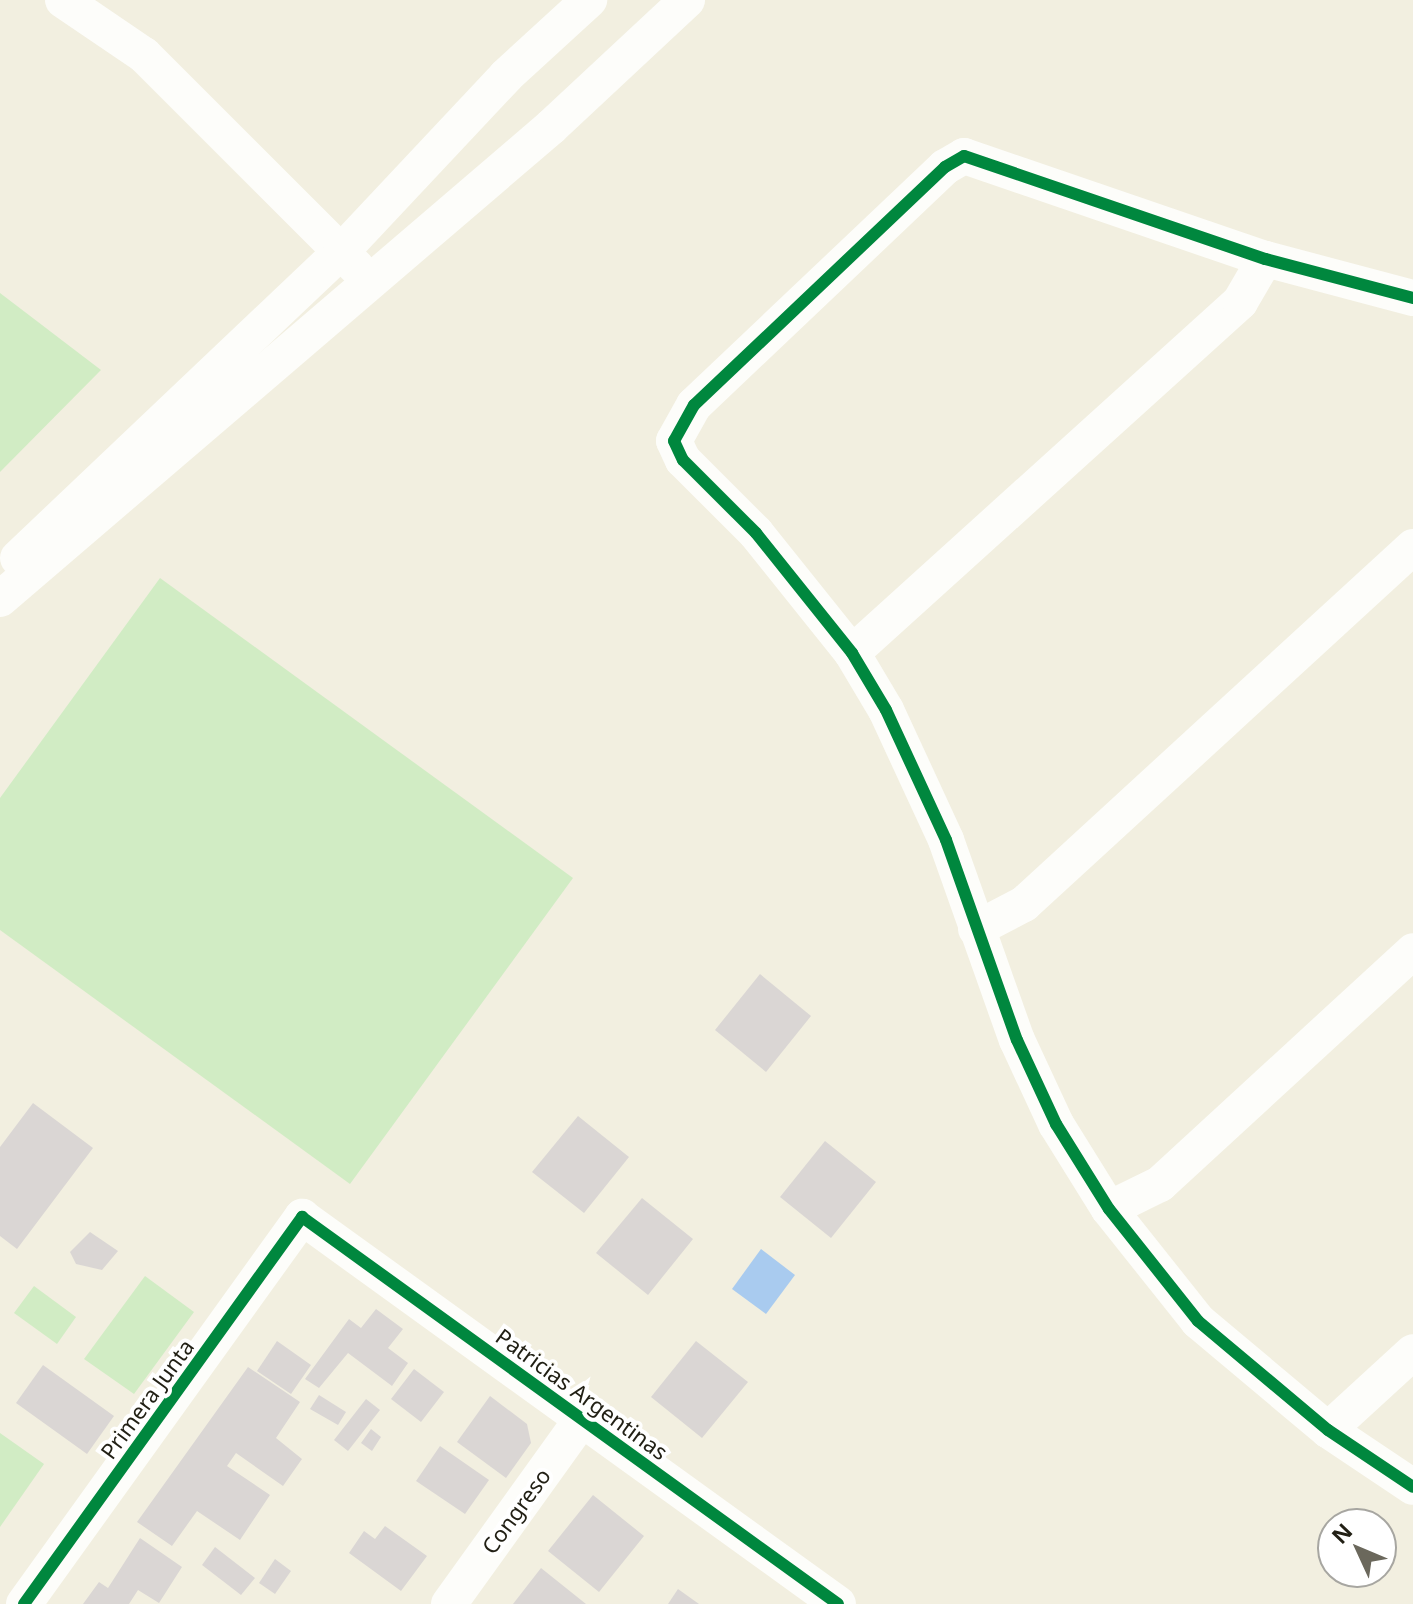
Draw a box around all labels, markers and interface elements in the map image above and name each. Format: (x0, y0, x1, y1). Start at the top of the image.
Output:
street label: Patricias Argentinas (491, 1323, 673, 1465)
street label: Primera Junta (95, 1334, 199, 1464)
street label: Congreso (476, 1463, 556, 1559)
north arrow (1317, 1508, 1397, 1588)
text: N (1324, 1516, 1358, 1550)

